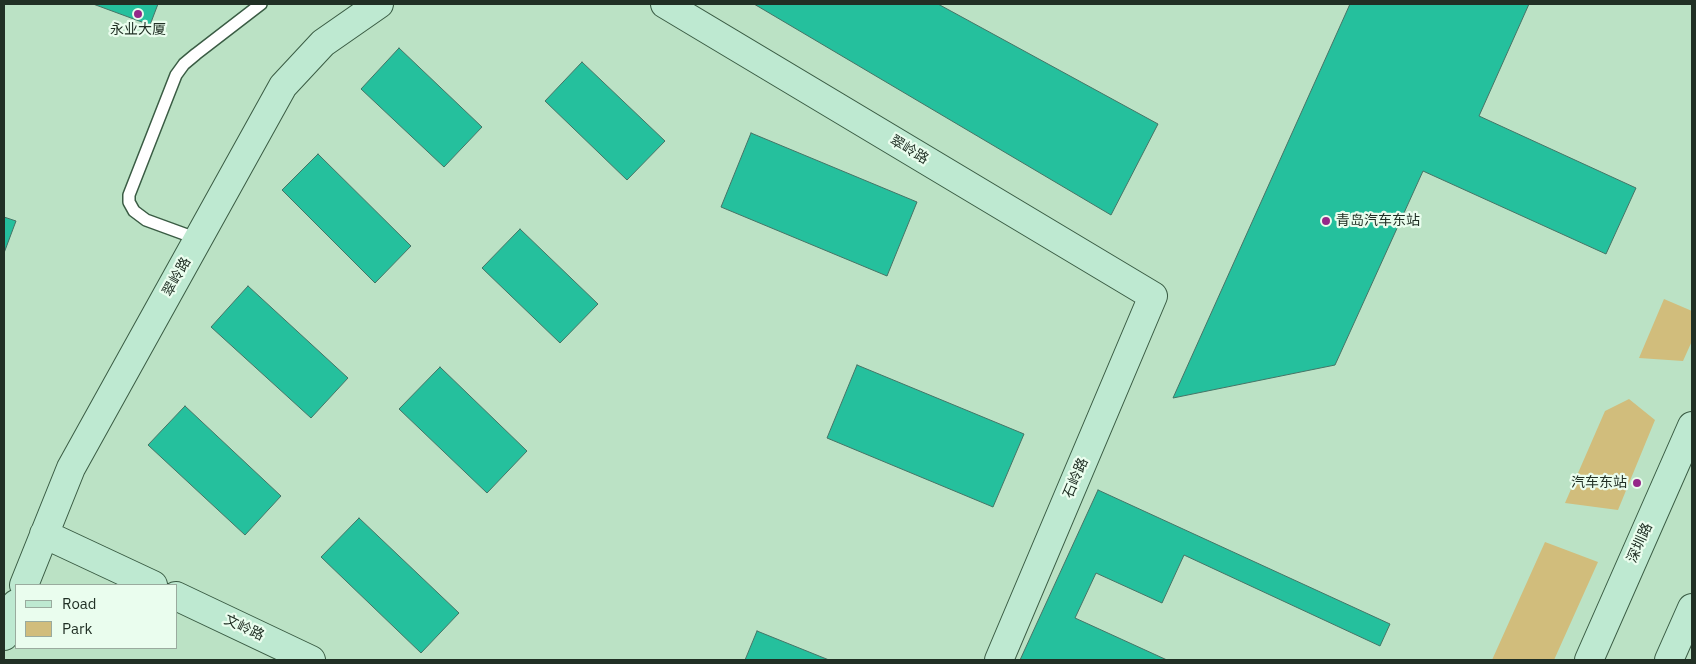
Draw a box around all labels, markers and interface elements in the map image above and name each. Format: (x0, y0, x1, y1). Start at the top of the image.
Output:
marker: 永业大厦 (132, 8, 144, 20)
place label: 永业大厦 (110, 22, 166, 38)
street label: 翠岭路 (887, 132, 931, 168)
place label: 青岛汽车东站 (1336, 213, 1420, 229)
marker: 青岛汽车东站 (1320, 215, 1332, 227)
street label: 翠岭路 (159, 255, 195, 299)
street label: 石岭路 (1060, 455, 1092, 501)
place label: 汽车东站 (1571, 475, 1627, 491)
marker: 汽车东站 (1631, 477, 1643, 489)
street label: 深圳路 (1624, 520, 1656, 566)
legend (15, 584, 178, 649)
text: Road (62, 594, 97, 613)
street label: 文岭路 (221, 612, 267, 644)
text: Park (62, 619, 92, 638)

